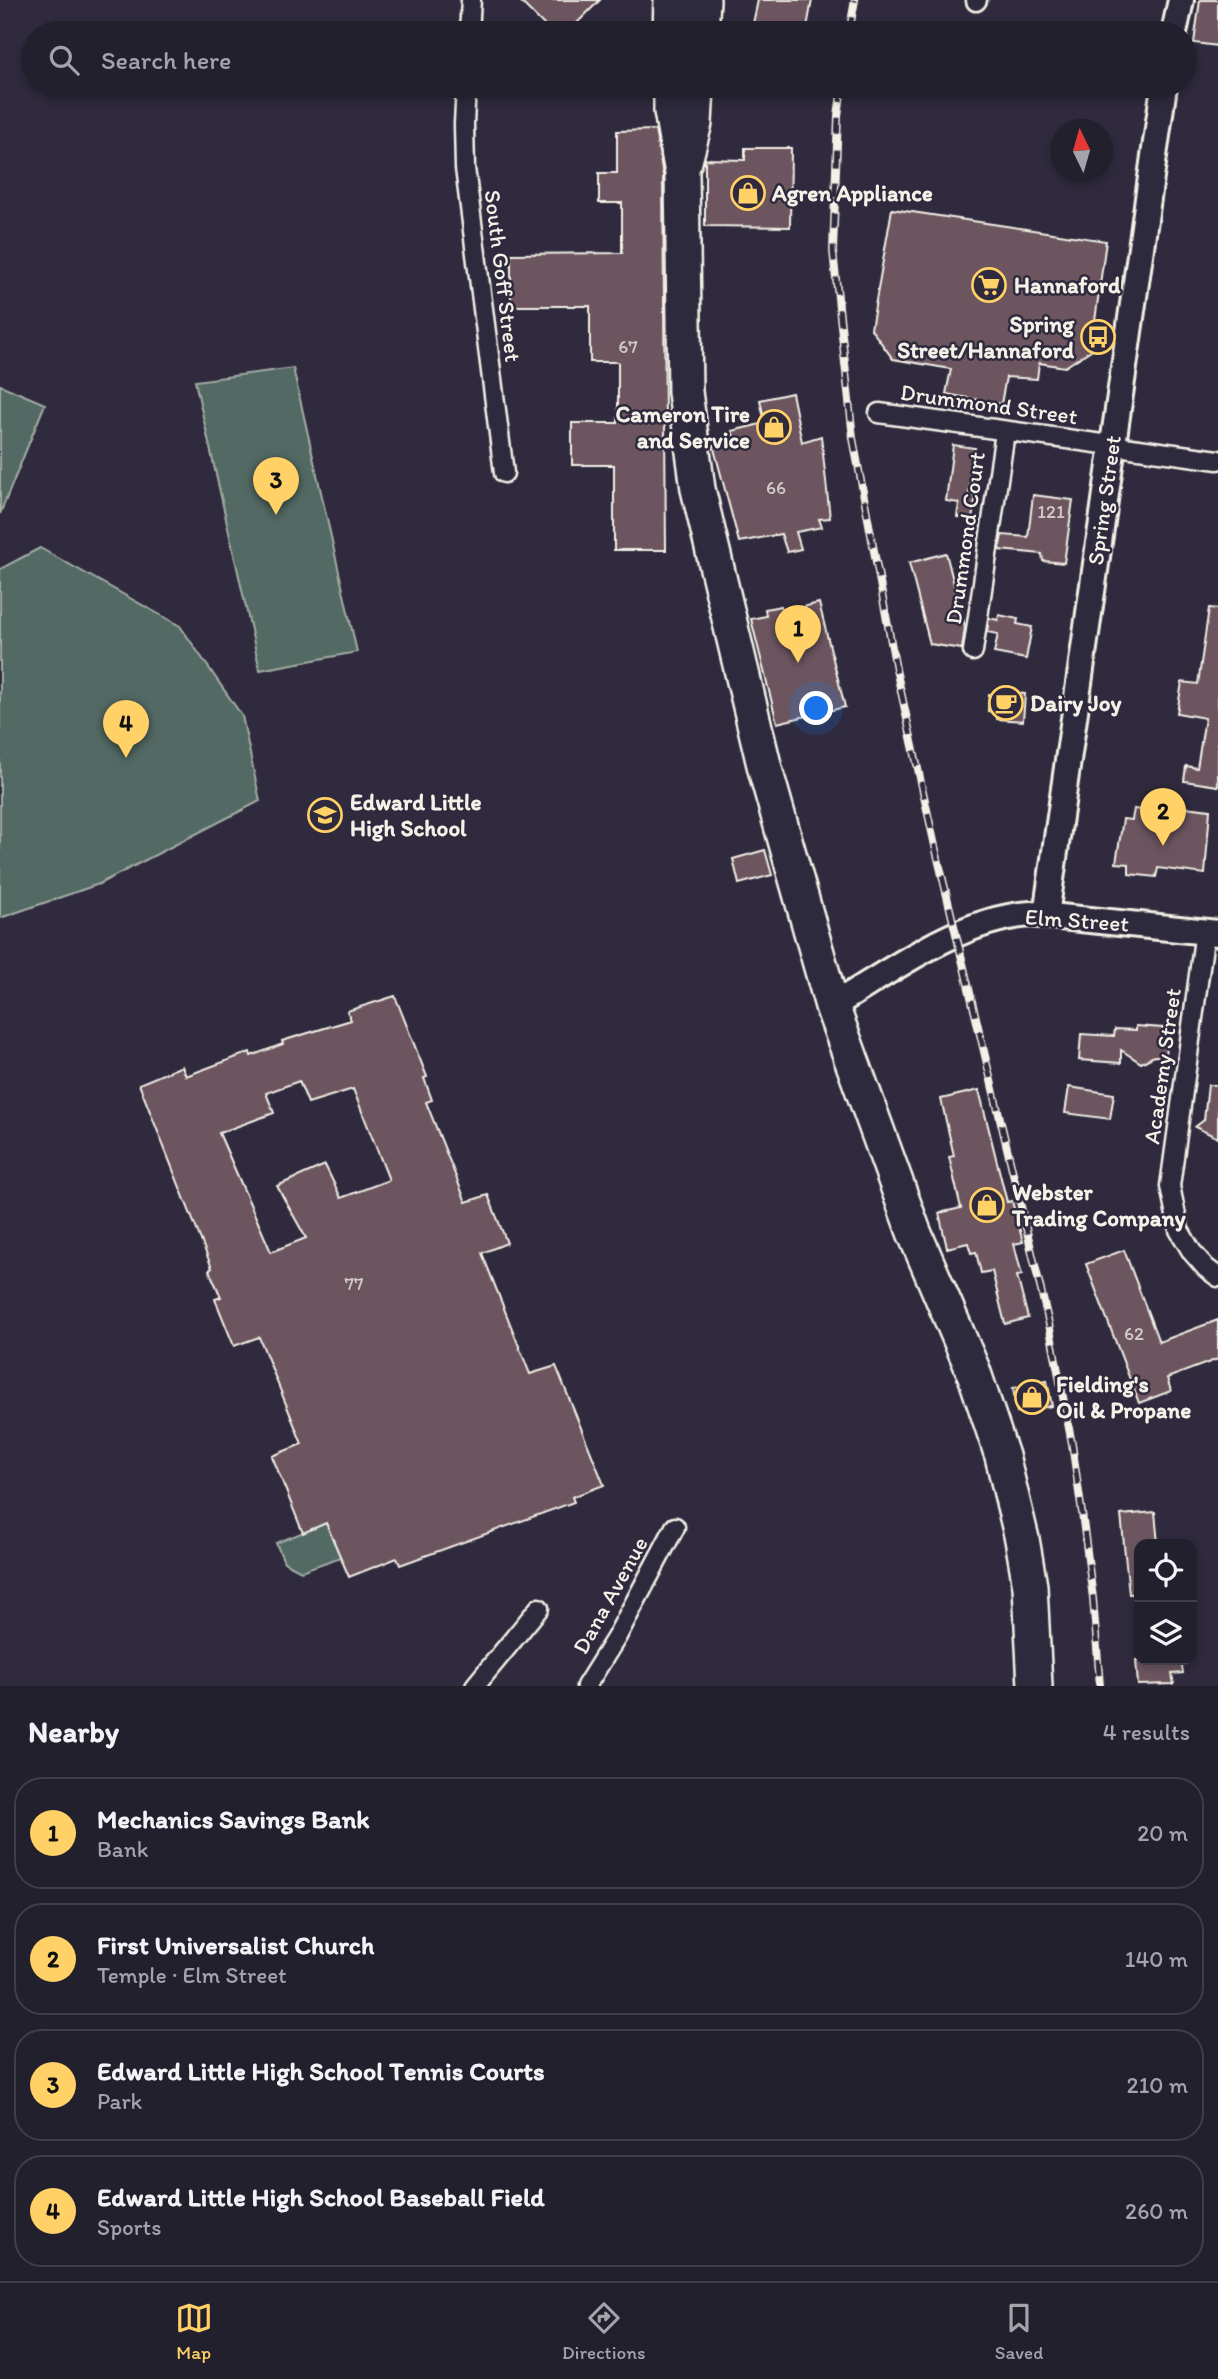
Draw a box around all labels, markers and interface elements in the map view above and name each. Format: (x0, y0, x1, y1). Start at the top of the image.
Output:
search box (21, 21, 1197, 98)
icon: search (45, 41, 83, 79)
text: Search here (101, 44, 231, 76)
north arrow (1050, 119, 1113, 182)
shop icon: Agren Appliance (729, 174, 767, 212)
place label: Agren Appliance (771, 179, 933, 207)
street label: South Goff Street (479, 188, 527, 364)
supermarket icon: Hannaford (970, 266, 1008, 304)
place label: Hannaford (1014, 271, 1121, 299)
place label: Spring Street/Hannaford (897, 310, 1075, 364)
bus stop icon: Spring Street/Hannaford (1079, 318, 1117, 356)
house number: 67 (618, 335, 638, 358)
street label: Drummond Street (899, 378, 1080, 430)
place label: Cameron Tire and Service (616, 400, 750, 454)
shop icon: Cameron Tire and Service (755, 408, 793, 446)
street label: Spring Street (1081, 433, 1127, 567)
street label: Drummond Court (939, 450, 991, 626)
pin: 3 (253, 457, 299, 515)
house number: 66 (766, 476, 786, 499)
house number: 121 (1037, 500, 1065, 523)
pin: 1 (775, 605, 821, 663)
cafe icon: Dairy Joy (987, 684, 1025, 722)
place label: Dairy Joy (1030, 689, 1121, 717)
your location (799, 691, 833, 725)
pin: 4 (103, 700, 149, 758)
place label: Edward Little High School (350, 788, 482, 842)
pin: 2 (1140, 788, 1186, 846)
school or university icon: Edward Little High School (306, 796, 344, 834)
street label: Elm Street (1024, 902, 1130, 938)
street label: Academy Street (1137, 986, 1187, 1146)
place label: Webster Trading Company (1011, 1178, 1186, 1232)
shop icon: Webster Trading Company (968, 1186, 1006, 1224)
house number: 77 (345, 1272, 363, 1295)
house number: 62 (1124, 1322, 1144, 1345)
place label: Fielding's Oil & Propane (1056, 1370, 1191, 1424)
shop icon: Fielding's Oil & Propane (1013, 1378, 1051, 1416)
street label: Dana Avenue (566, 1531, 654, 1659)
map controls (1134, 1539, 1197, 1665)
button: locate (1134, 1539, 1197, 1602)
button: layers (1134, 1602, 1197, 1665)
text: Nearby (28, 1713, 119, 1750)
text: 4 results (1103, 1718, 1190, 1746)
text: Mechanics Savings Bank (97, 1803, 370, 1835)
text: 1 (48, 1819, 58, 1847)
text: 20 m (1137, 1819, 1188, 1847)
text: Bank (97, 1835, 149, 1863)
text: First Universalist Church (97, 1929, 374, 1961)
text: 2 (47, 1945, 59, 1973)
text: 140 m (1125, 1945, 1188, 1973)
text: Temple · Elm Street (97, 1961, 287, 1989)
text: Edward Little High School Tennis Courts (97, 2055, 545, 2087)
text: 3 (47, 2071, 59, 2099)
text: 210 m (1127, 2071, 1188, 2099)
text: Park (97, 2087, 142, 2115)
text: Edward Little High School Baseball Field (97, 2181, 545, 2213)
text: 4 (46, 2197, 60, 2225)
text: 260 m (1125, 2197, 1188, 2225)
text: Sports (97, 2213, 161, 2241)
tab: Map (175, 2299, 213, 2364)
tab: Directions (562, 2299, 646, 2364)
tab: Saved (995, 2299, 1043, 2364)

